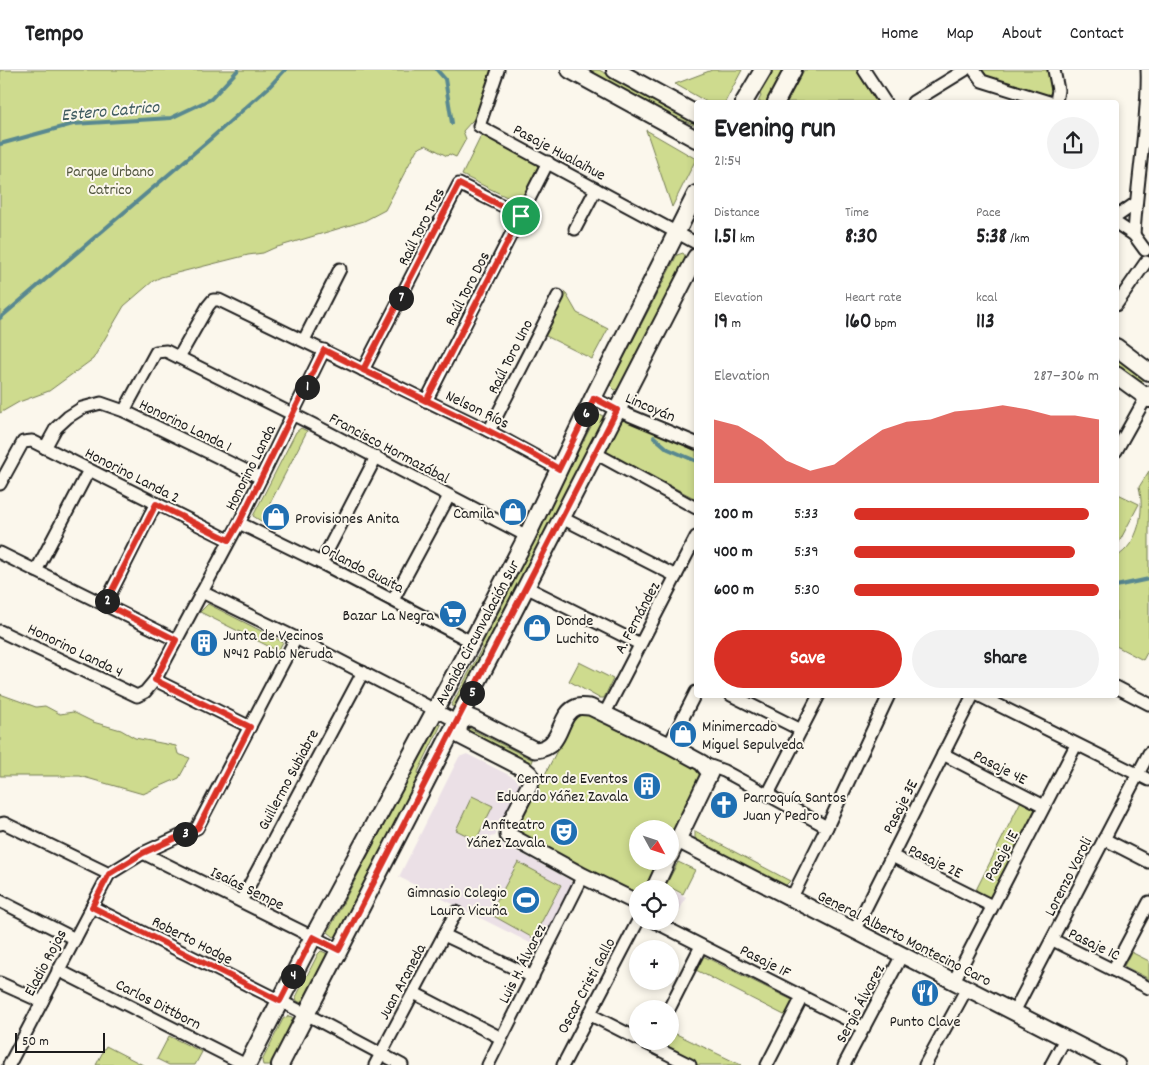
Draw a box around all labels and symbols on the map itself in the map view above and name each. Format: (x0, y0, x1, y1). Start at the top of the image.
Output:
water label: Estero Catrico (60, 96, 161, 129)
street label: Pasaje Hualaihue (508, 119, 609, 187)
park label: Parque Urbano Catrico (66, 161, 154, 202)
street label: Raúl Toro Tres (393, 184, 452, 270)
pin (500, 195, 542, 237)
street label: Raúl Toro Dos (440, 248, 497, 330)
pin: 7 (388, 286, 414, 310)
street label: Raúl Toro Uno (483, 316, 540, 398)
pin: 1 (294, 374, 320, 400)
street label: Nelson Ríos (441, 385, 513, 436)
street label: Lincoyán (621, 388, 679, 429)
street label: Honorino Landa 1 (135, 394, 235, 459)
pin: 6 (574, 402, 598, 426)
street label: Francisco Hormazábal (325, 408, 453, 491)
street label: Honorino Landa (220, 421, 283, 515)
street label: Honorino Landa 2 (80, 442, 183, 510)
shop icon: Camila (498, 497, 528, 527)
shop icon: Provisiones Anita (261, 502, 291, 532)
place label: Camila (453, 503, 494, 526)
place label: Provisiones Anita (295, 508, 399, 531)
street label: Orlando Guaita (316, 538, 408, 600)
street label: Avenida Circunvalación Sur (430, 556, 526, 710)
street label: A. Fernández (610, 578, 667, 658)
pin: 2 (94, 588, 120, 614)
supermarket icon: Bazar La Negra (438, 599, 468, 629)
place label: Bazar La Negra (343, 605, 434, 628)
place label: Donde Luchito (556, 610, 599, 651)
shop icon: Donde Luchito (522, 613, 552, 643)
street label: Honorino Landa 4 (23, 618, 127, 684)
place label: Junta de Vecinos N°42 Pablo Neruda (223, 625, 333, 666)
building icon: Junta de Vecinos N°42 Pablo Neruda (189, 628, 219, 658)
pin: 5 (460, 680, 484, 706)
place label: Minimercado Miguel Sepulveda (702, 716, 804, 757)
shop icon: Minimercado Miguel Sepulveda (668, 719, 698, 749)
street label: Guillermo Subiabre (253, 726, 326, 835)
street label: Pasaje 4E (969, 745, 1031, 792)
place label: Centro de Eventos Eduardo Yáñez Zavala (497, 768, 628, 809)
building icon: Centro de Eventos Eduardo Yáñez Zavala (632, 771, 662, 801)
street label: Pasaje 3E (878, 775, 925, 838)
place label: Parroquía Santos Juan y Pedro (743, 787, 847, 828)
church icon: Parroquía Santos Juan y Pedro (709, 790, 739, 820)
place label: Anfiteatro Yáñez Zavala (467, 814, 545, 855)
theatre icon: Anfiteatro Yáñez Zavala (549, 817, 579, 847)
north arrow (629, 820, 679, 870)
pin: 3 (172, 822, 198, 846)
street label: Pasaje 1E (979, 826, 1026, 886)
street label: Lorenzo Varoli (1039, 834, 1099, 921)
street label: Pasaje 2E (904, 839, 967, 886)
street label: Isaías Sempe (206, 861, 288, 917)
place label: Gimnasio Colegio Laura Vicuña (407, 882, 507, 923)
sports icon: Gimnasio Colegio Laura Vicuña (511, 885, 541, 915)
street label: General Alberto Montecino Caro (813, 885, 995, 993)
street label: Roberto Hodge (147, 911, 236, 972)
street label: Luis H. Álvarez (493, 920, 553, 1008)
street label: Pasaje 1C (1064, 923, 1124, 968)
street label: Eladio Rojas (19, 925, 74, 1001)
street label: Oscar Cristi Gallo (552, 934, 622, 1038)
street label: Juan Araneda (374, 940, 433, 1024)
street label: Pasaje 1F (735, 940, 794, 985)
street label: Sergio Álvarez (831, 961, 892, 1048)
pin: 4 (280, 964, 306, 988)
street label: Carlos Dittborn (111, 974, 205, 1037)
restaurant icon: Punto Clave (910, 978, 940, 1008)
place label: Punto Clave (889, 1011, 961, 1034)
scale bar (15, 1030, 105, 1053)

